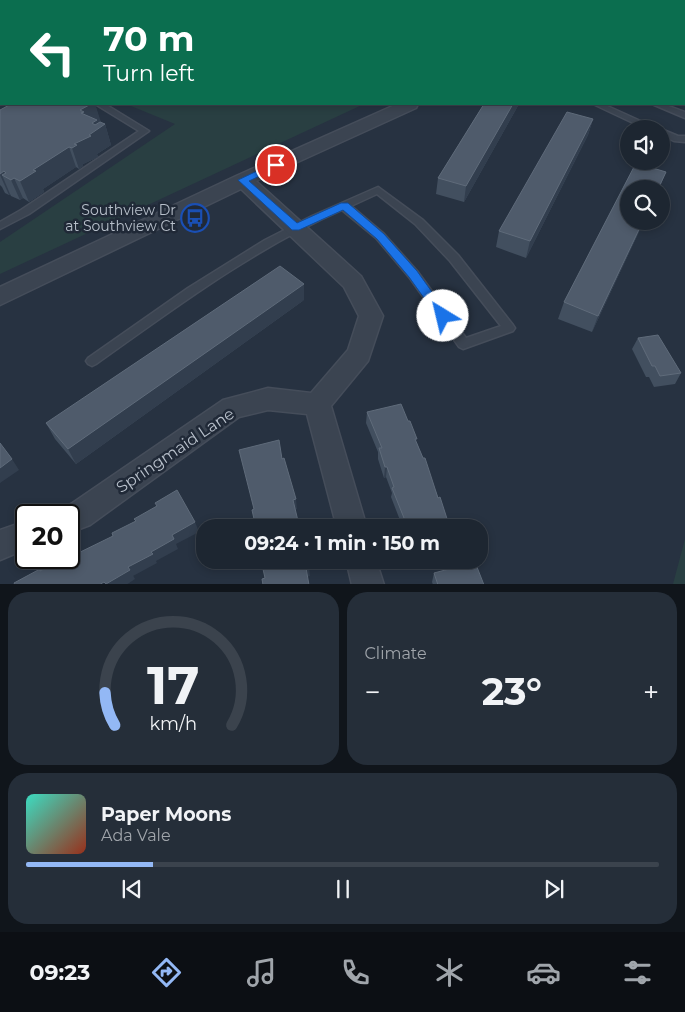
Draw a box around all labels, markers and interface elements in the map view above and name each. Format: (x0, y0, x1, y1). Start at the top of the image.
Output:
text: 70 m (103, 17, 194, 60)
icon: left (20, 20, 85, 85)
text: Turn left (103, 60, 195, 87)
map controls (620, 120, 670, 230)
button: sound (620, 120, 670, 170)
pin (255, 144, 297, 186)
icon: arrive (262, 151, 290, 179)
button: search (620, 180, 670, 230)
place label: Southview Dr at Southview Ct (65, 201, 176, 235)
bus stop icon: Southview Dr at Southview Ct (180, 203, 210, 233)
position arrow (416, 289, 468, 341)
street label: Springmaid Lane (113, 404, 238, 497)
speed limit sign: 20 (15, 504, 80, 569)
text: 09:24 · 1 min · 150 m (244, 532, 440, 555)
text: Climate (365, 644, 427, 663)
text: 17 (147, 654, 200, 717)
text: 23° (482, 668, 542, 715)
text: − (365, 675, 381, 709)
text: + (643, 675, 659, 709)
text: km/h (149, 713, 197, 734)
text: Paper Moons (101, 803, 231, 826)
text: Ada Vale (101, 826, 171, 845)
icon: previous (118, 875, 146, 903)
icon: pause (329, 875, 357, 903)
icon: next (540, 875, 568, 903)
icon: directions (149, 955, 184, 990)
icon: music (244, 955, 279, 990)
icon: phone (338, 955, 373, 990)
icon: climate (432, 955, 467, 990)
icon: car (526, 955, 561, 990)
icon: filters (620, 955, 655, 990)
text: 09:23 (30, 959, 90, 986)

